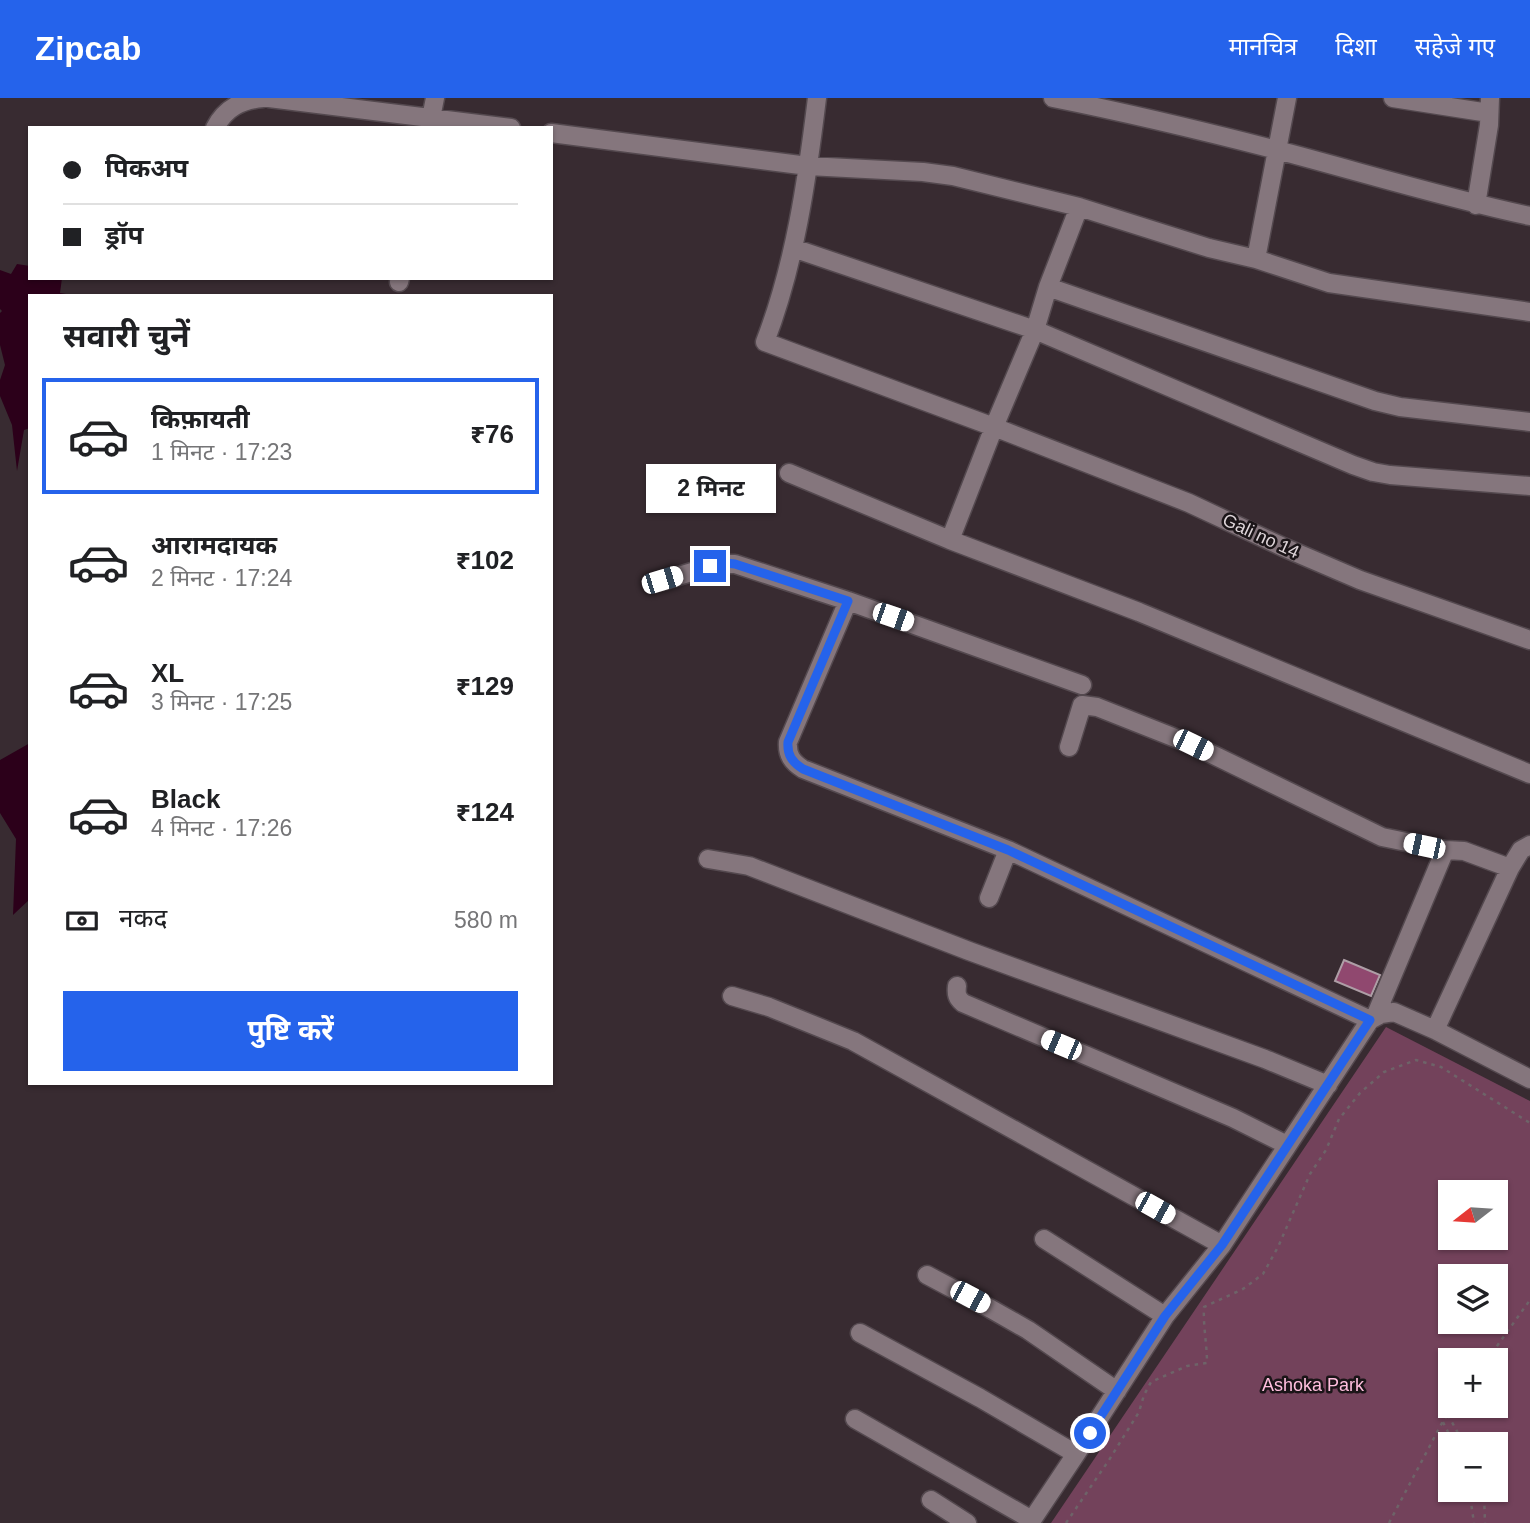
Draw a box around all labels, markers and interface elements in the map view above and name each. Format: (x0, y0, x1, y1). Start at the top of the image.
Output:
text: Zipcab (35, 30, 141, 67)
text: मानचित्र (1229, 33, 1297, 60)
text: दिशा (1335, 33, 1377, 60)
text: सहेजे गए (1415, 33, 1495, 60)
text: पिकअप (105, 153, 188, 183)
text: ड्रॉप (105, 220, 143, 250)
text: सवारी चुनें (63, 318, 190, 354)
text: किफ़ायती (151, 404, 250, 434)
icon: car (67, 405, 130, 468)
text: ₹76 (470, 419, 514, 449)
text: 1 मिनट · 17:23 (151, 439, 292, 465)
callout: 2 मिनट (645, 464, 775, 514)
text: 2 मिनट (677, 475, 745, 501)
street label: Gali no 14 (1220, 510, 1302, 562)
text: आरामदायक (151, 530, 277, 560)
icon: car (67, 531, 130, 594)
text: ₹102 (456, 545, 514, 575)
route end (694, 550, 726, 582)
car (639, 564, 686, 596)
text: 2 मिनट · 17:24 (151, 565, 292, 591)
car (870, 600, 917, 634)
icon: car (67, 657, 130, 720)
text: XL (151, 658, 184, 688)
text: ₹129 (456, 671, 514, 701)
text: 3 मिनट · 17:25 (151, 689, 292, 715)
car (1170, 726, 1217, 764)
icon: car (67, 783, 130, 846)
text: Black (151, 784, 220, 814)
text: ₹124 (456, 797, 514, 827)
text: 4 मिनट · 17:26 (151, 815, 292, 841)
car (1402, 831, 1447, 861)
icon: cash (63, 902, 101, 940)
text: नकद (119, 903, 167, 933)
text: 580 m (454, 907, 518, 933)
button: पुष्टि करें (63, 991, 518, 1071)
car (1038, 1027, 1085, 1063)
north arrow (1438, 1180, 1508, 1250)
map controls (1438, 1180, 1508, 1502)
car (1132, 1189, 1179, 1227)
button: layers (1438, 1264, 1508, 1334)
car (947, 1278, 994, 1316)
button: + (1438, 1348, 1508, 1418)
park label: Ashoka Park (1262, 1375, 1365, 1395)
route start (1074, 1417, 1106, 1449)
button: − (1438, 1432, 1508, 1502)

